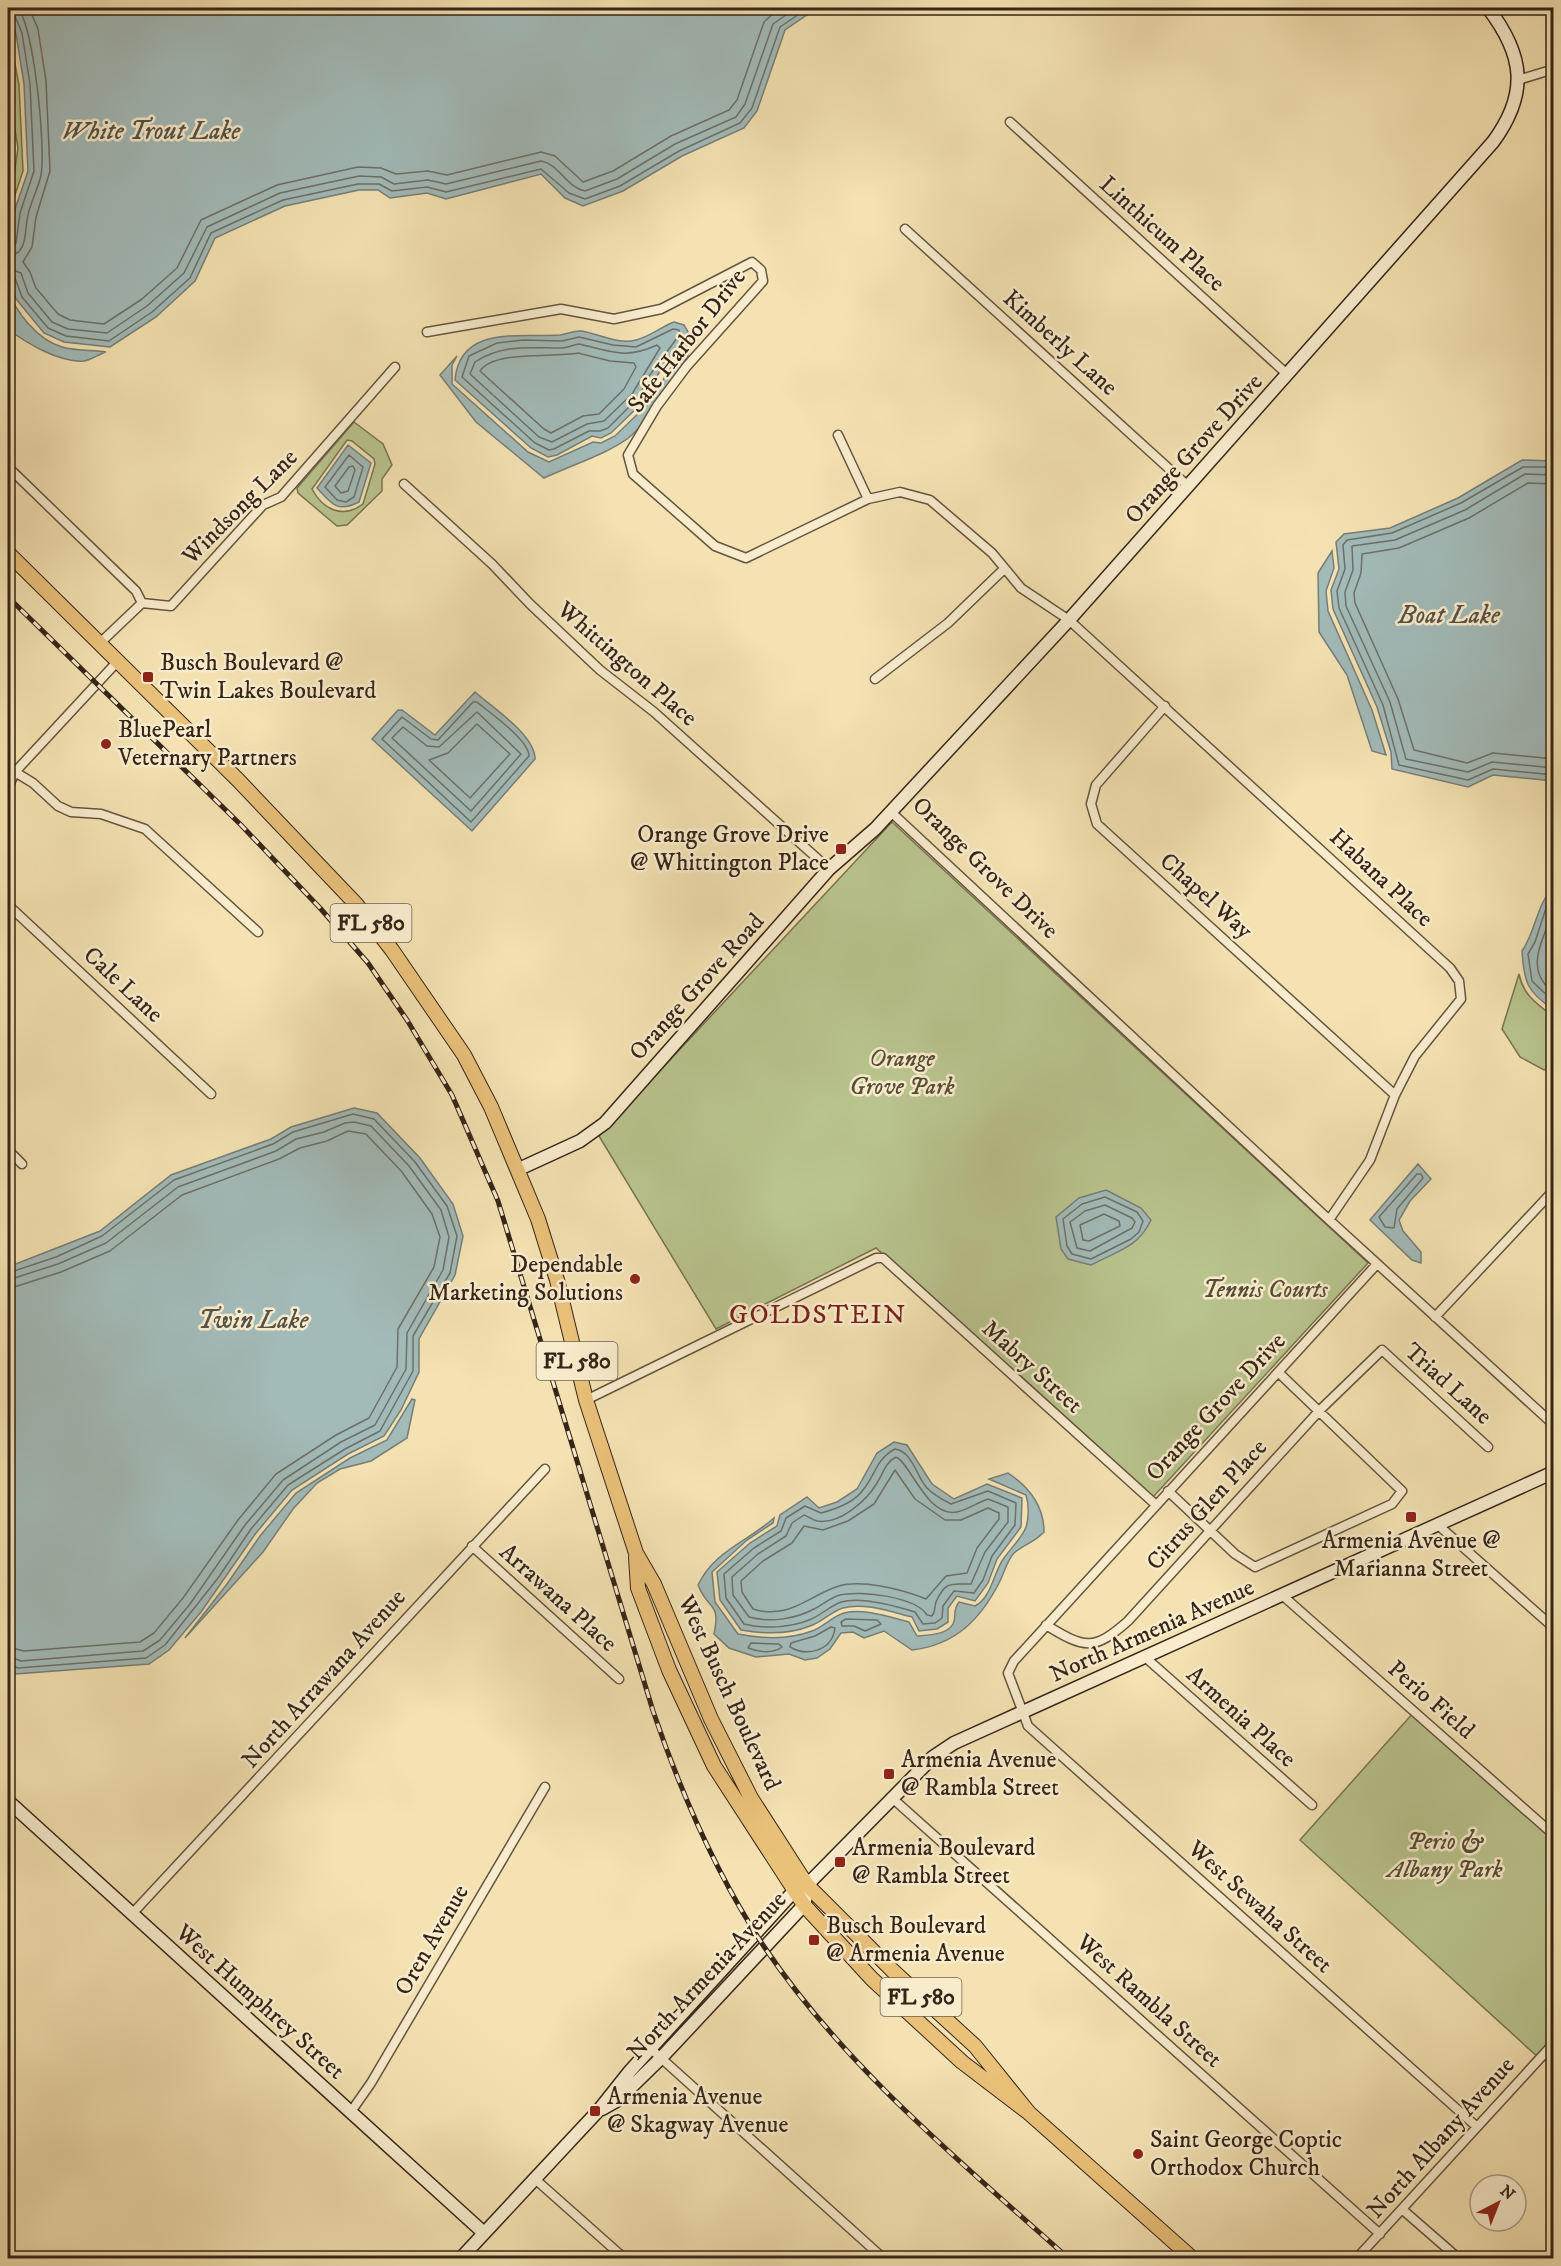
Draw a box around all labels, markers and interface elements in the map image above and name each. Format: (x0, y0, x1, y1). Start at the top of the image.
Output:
water label: White Trout Lake (62, 115, 241, 148)
street label: Linthicum Place (1093, 170, 1231, 298)
street label: Safe Harbor Drive (621, 263, 753, 419)
street label: Kimberly Lane (996, 284, 1124, 402)
street label: Orange Grove Drive (1119, 368, 1269, 530)
street label: Windsong Lane (175, 443, 304, 572)
street label: Whittington Place (550, 594, 703, 733)
water label: Boat Lake (1397, 599, 1501, 632)
place label: Busch Boulevard @ Twin Lakes Boulevard (160, 648, 376, 706)
marker: Busch Boulevard @ Twin Lakes Boulevard (141, 670, 155, 684)
place label: BluePearl Veternary Partners (117, 715, 297, 773)
marker: BluePearl Veternary Partners (99, 737, 113, 751)
street label: Orange Grove Drive (906, 791, 1064, 945)
place label: Orange Grove Drive @ Whittington Place (630, 820, 829, 878)
street label: Habana Place (1323, 822, 1439, 934)
marker: Orange Grove Drive @ Whittington Place (834, 842, 848, 856)
street label: Chapel Way (1153, 846, 1259, 946)
road number: FL 580 (330, 904, 412, 942)
street label: Orange Grove Road (623, 907, 771, 1067)
street label: Cale Lane (77, 941, 169, 1030)
park label: Orange Grove Park (849, 1044, 955, 1102)
place label: Dependable Marketing Solutions (428, 1250, 623, 1308)
marker: Dependable Marketing Solutions (628, 1272, 642, 1286)
park label: Tennis Courts (1202, 1275, 1328, 1305)
district label: GOLDSTEIN (729, 1298, 907, 1332)
water label: Twin Lake (198, 1304, 309, 1337)
street label: Mabry Street (975, 1314, 1089, 1420)
street label: Orange Grove Drive (1140, 1327, 1292, 1487)
street label: Triad Lane (1398, 1337, 1498, 1431)
road number: FL 580 (536, 1342, 618, 1380)
street label: Citrus Glen Place (1140, 1433, 1274, 1577)
marker: Armenia Avenue @ Marianna Street (1404, 1510, 1418, 1524)
place label: Armenia Avenue @ Marianna Street (1322, 1526, 1500, 1584)
street label: Arrawana Place (493, 1537, 623, 1659)
street label: North Armenia Avenue (1045, 1572, 1259, 1690)
street label: North Arrawana Avenue (236, 1583, 412, 1775)
street label: West Busch Boulevard (670, 1590, 787, 1795)
street label: Perio Field (1381, 1654, 1481, 1746)
street label: Armenia Place (1180, 1660, 1302, 1774)
place label: Armenia Avenue @ Rambla Street (901, 1745, 1059, 1803)
marker: Armenia Avenue @ Rambla Street (882, 1767, 896, 1781)
park label: Perio & Albany Park (1384, 1827, 1503, 1885)
place label: Armenia Boulevard @ Rambla Street (852, 1833, 1035, 1891)
street label: West Sewaha Street (1181, 1834, 1339, 1980)
marker: Armenia Boulevard @ Rambla Street (833, 1855, 847, 1869)
street label: Oren Avenue (388, 1879, 476, 2001)
street label: North Armenia Avenue (621, 1885, 793, 2067)
place label: Busch Boulevard @ Armenia Avenue (826, 1911, 1005, 1969)
street label: West Humphrey Street (168, 1917, 351, 2086)
street label: West Rambla Street (1069, 1927, 1228, 2075)
marker: Busch Boulevard @ Armenia Avenue (807, 1933, 821, 1947)
road number: FL 580 (880, 1978, 962, 2016)
street label: North Albany Avenue (1361, 2051, 1521, 2225)
place label: Armenia Avenue @ Skagway Avenue (607, 2082, 788, 2140)
marker: Armenia Avenue @ Skagway Avenue (588, 2104, 602, 2118)
place label: Saint George Coptic Orthodox Church (1150, 2125, 1342, 2183)
marker: Saint George Coptic Orthodox Church (1131, 2147, 1145, 2161)
north arrow (1468, 2173, 1528, 2233)

